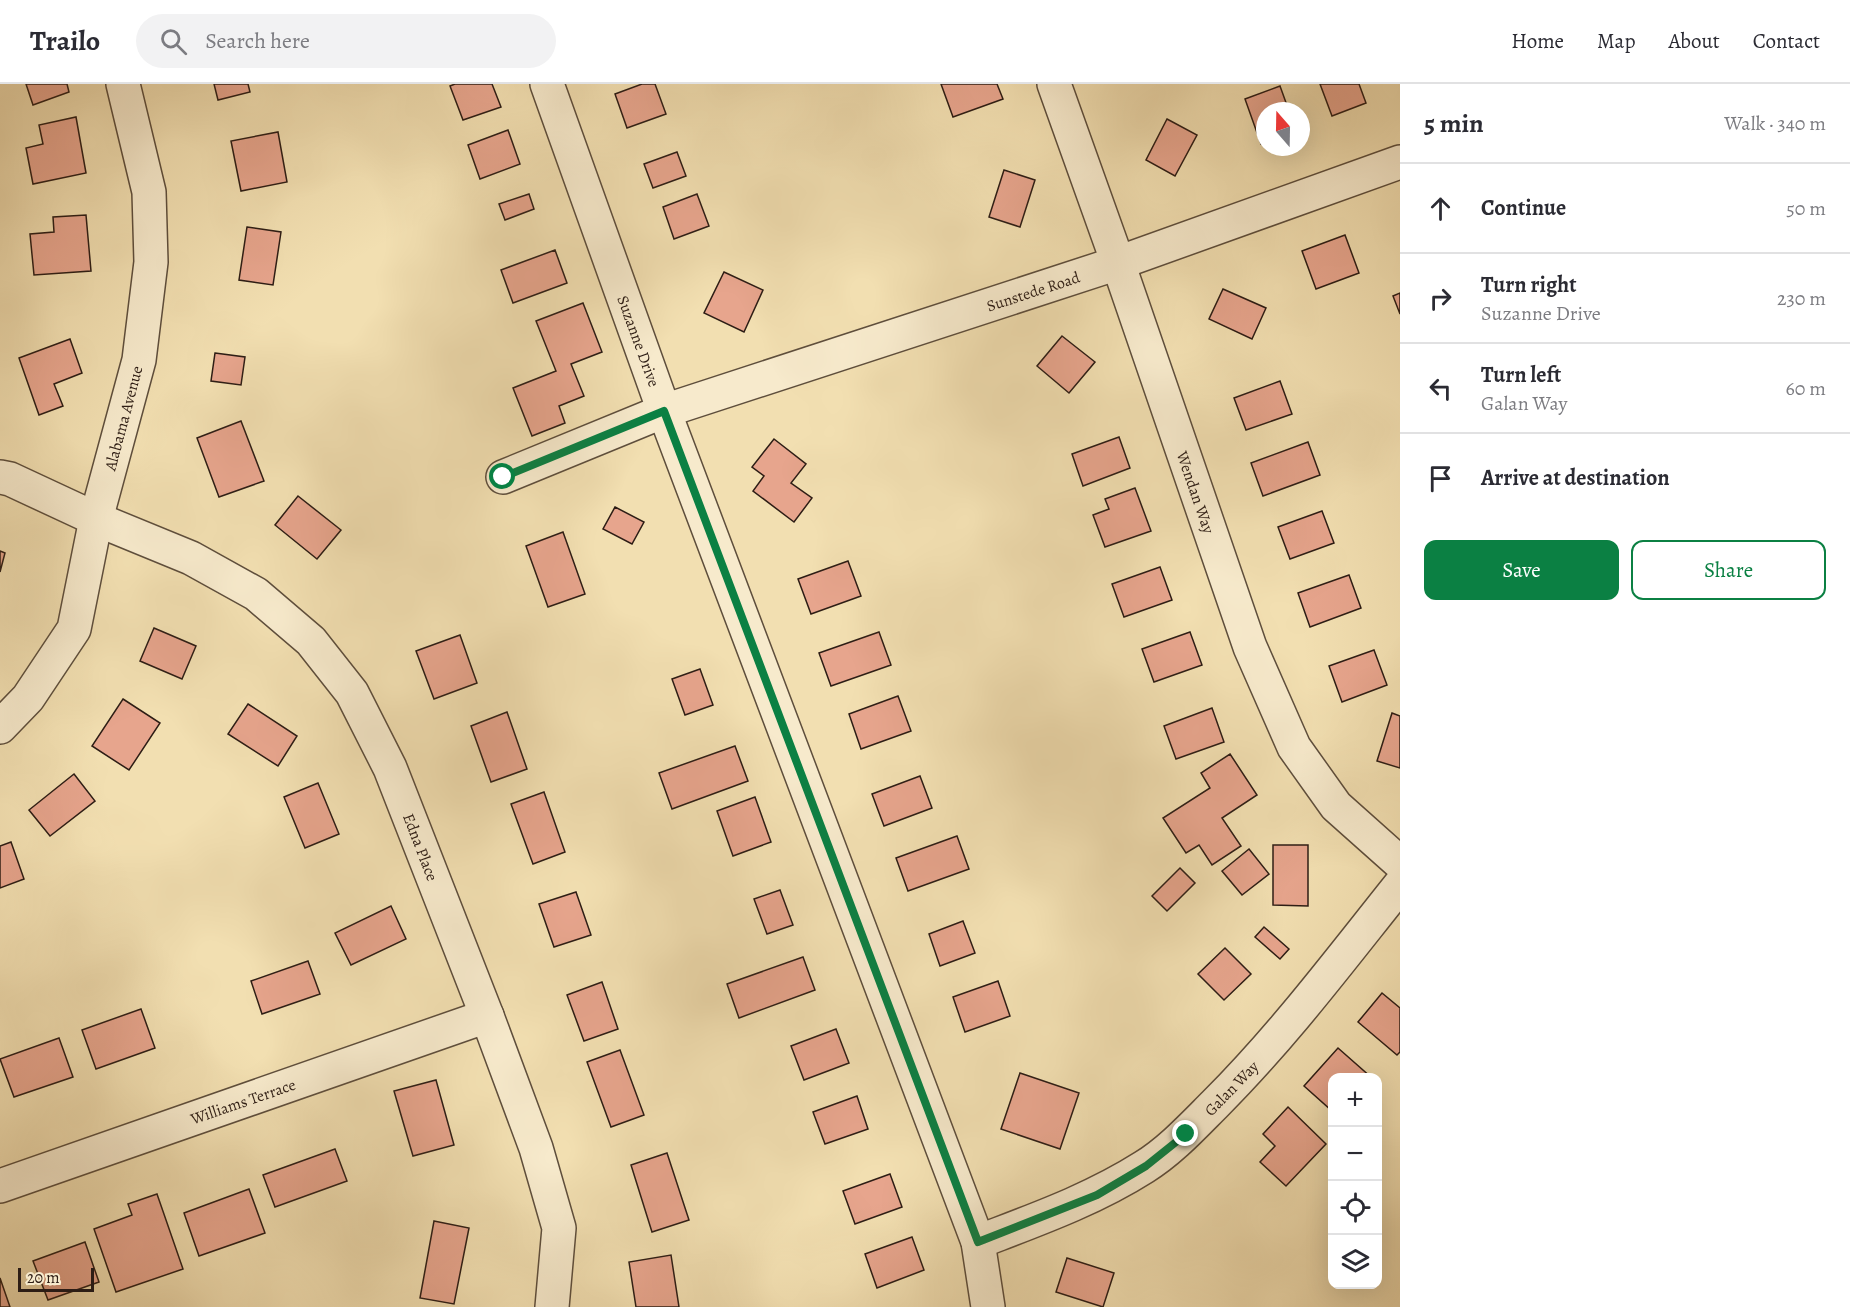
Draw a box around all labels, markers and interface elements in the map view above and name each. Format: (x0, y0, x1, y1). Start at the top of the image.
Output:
search box (136, 14, 556, 68)
text: Trailo (30, 22, 100, 60)
icon: search (157, 25, 190, 58)
text: Search here (205, 26, 310, 56)
text: Home (1511, 27, 1564, 55)
text: Map (1597, 27, 1635, 55)
text: About (1668, 27, 1720, 55)
text: Contact (1753, 27, 1820, 55)
north arrow (1256, 102, 1310, 156)
text: 5 min (1424, 106, 1484, 141)
text: Walk · 340 m (1724, 110, 1826, 137)
icon: ahead (1424, 192, 1457, 225)
text: Continue (1481, 193, 1566, 223)
text: 50 m (1786, 195, 1826, 222)
street label: Sunstede Road (984, 266, 1083, 317)
text: Turn right (1481, 270, 1577, 300)
icon: right (1424, 282, 1457, 315)
text: 230 m (1777, 285, 1826, 312)
street label: Suzanne Drive (611, 293, 665, 390)
text: Suzanne Drive (1481, 300, 1601, 327)
text: Turn left (1481, 360, 1561, 390)
street label: Alabama Avenue (99, 363, 149, 474)
icon: left (1424, 372, 1457, 405)
text: 60 m (1786, 375, 1826, 402)
text: Galan Way (1481, 390, 1567, 417)
street label: Wendan Way (1170, 447, 1220, 537)
icon: arrive (1424, 462, 1457, 495)
route start (489, 463, 515, 489)
text: Arrive at destination (1481, 463, 1670, 493)
button: Save (1424, 540, 1619, 600)
button: Share (1631, 540, 1826, 600)
street label: Edna Place (397, 810, 443, 884)
street label: Galan Way (1200, 1056, 1264, 1121)
map controls (1328, 1073, 1382, 1289)
button: + (1328, 1073, 1382, 1127)
street label: Williams Terrace (187, 1074, 299, 1131)
route end (1172, 1120, 1198, 1146)
button: − (1328, 1127, 1382, 1181)
button: locate (1328, 1181, 1382, 1235)
button: layers (1328, 1235, 1382, 1289)
scale bar (18, 1265, 94, 1292)
text: 20 m (27, 1267, 60, 1289)

